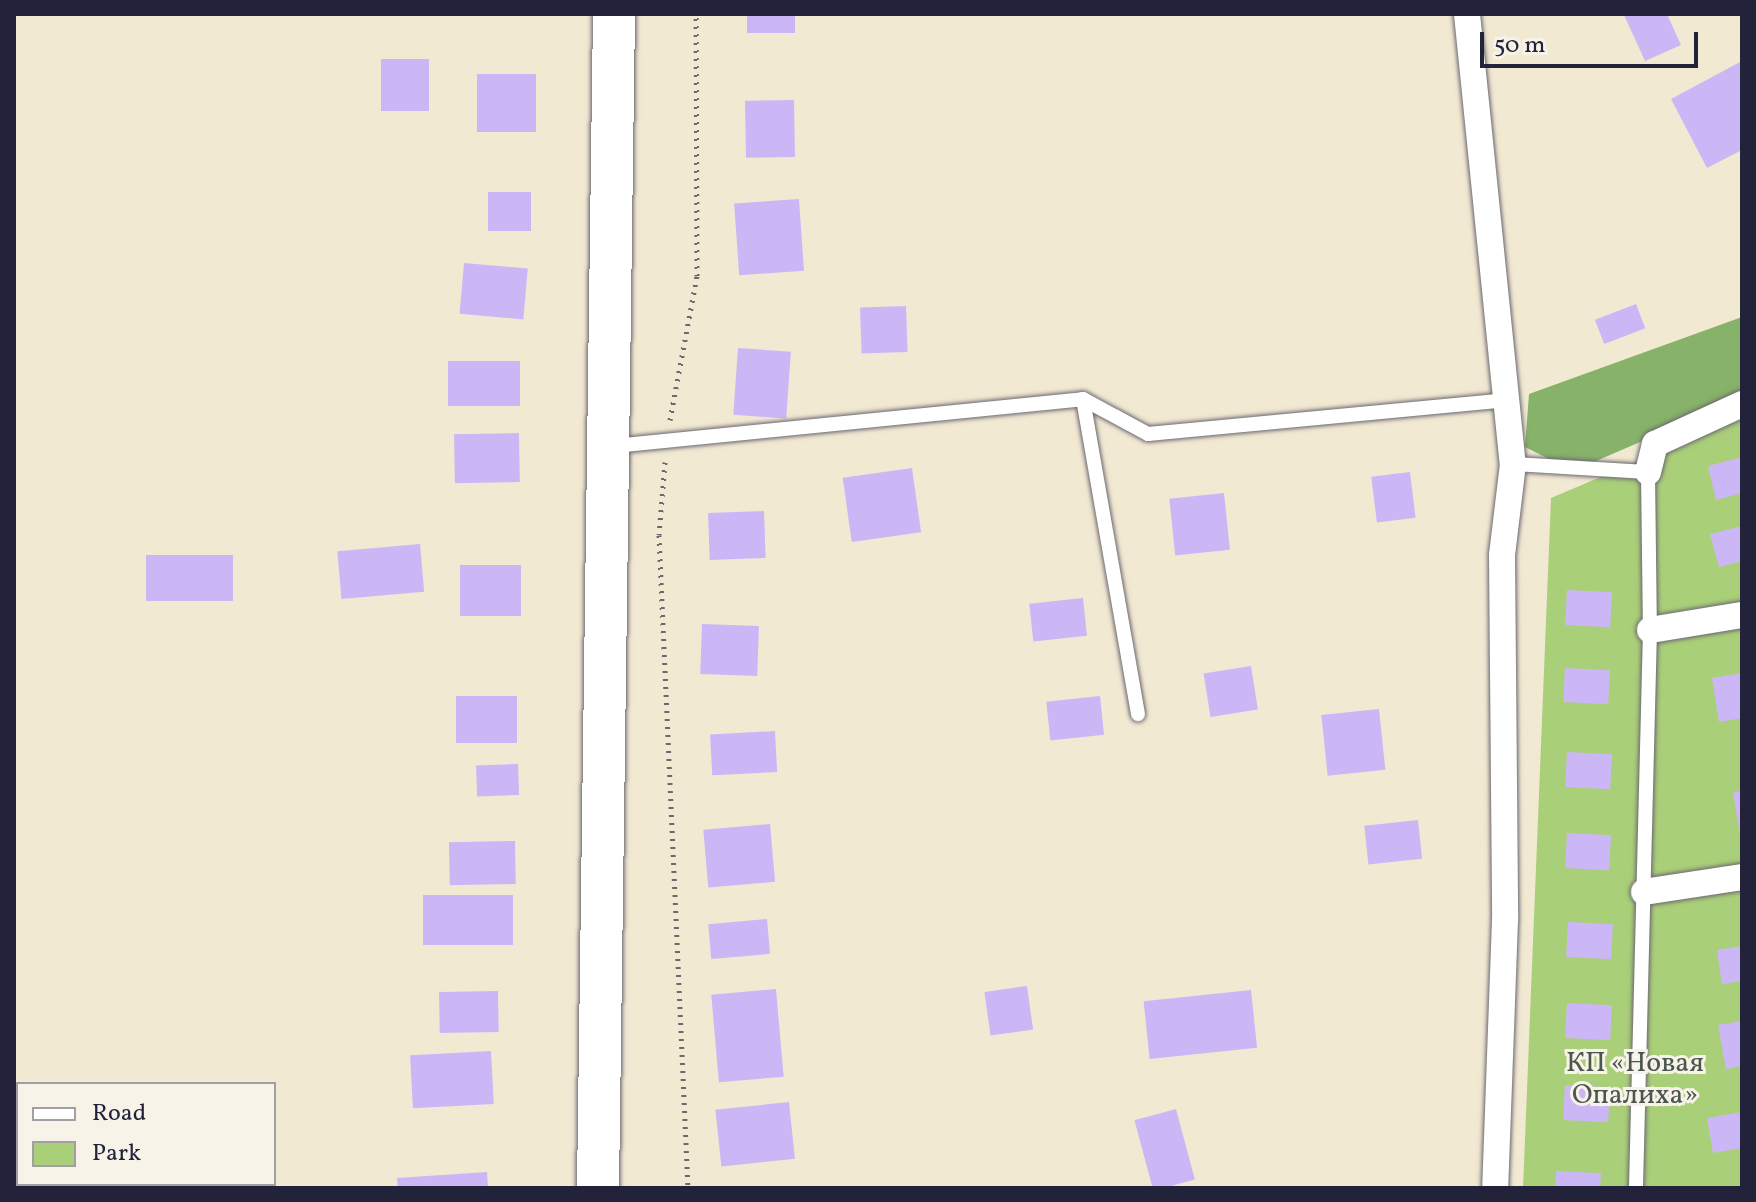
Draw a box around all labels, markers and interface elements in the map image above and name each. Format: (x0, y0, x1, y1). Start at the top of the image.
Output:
scale bar (1484, 16, 1702, 66)
text: 50 m (1494, 29, 1546, 63)
park label: КП «Новая Опалиха» (1566, 1047, 1704, 1113)
legend (16, 1082, 276, 1186)
text: Road (92, 1097, 146, 1131)
text: Park (92, 1137, 141, 1171)

